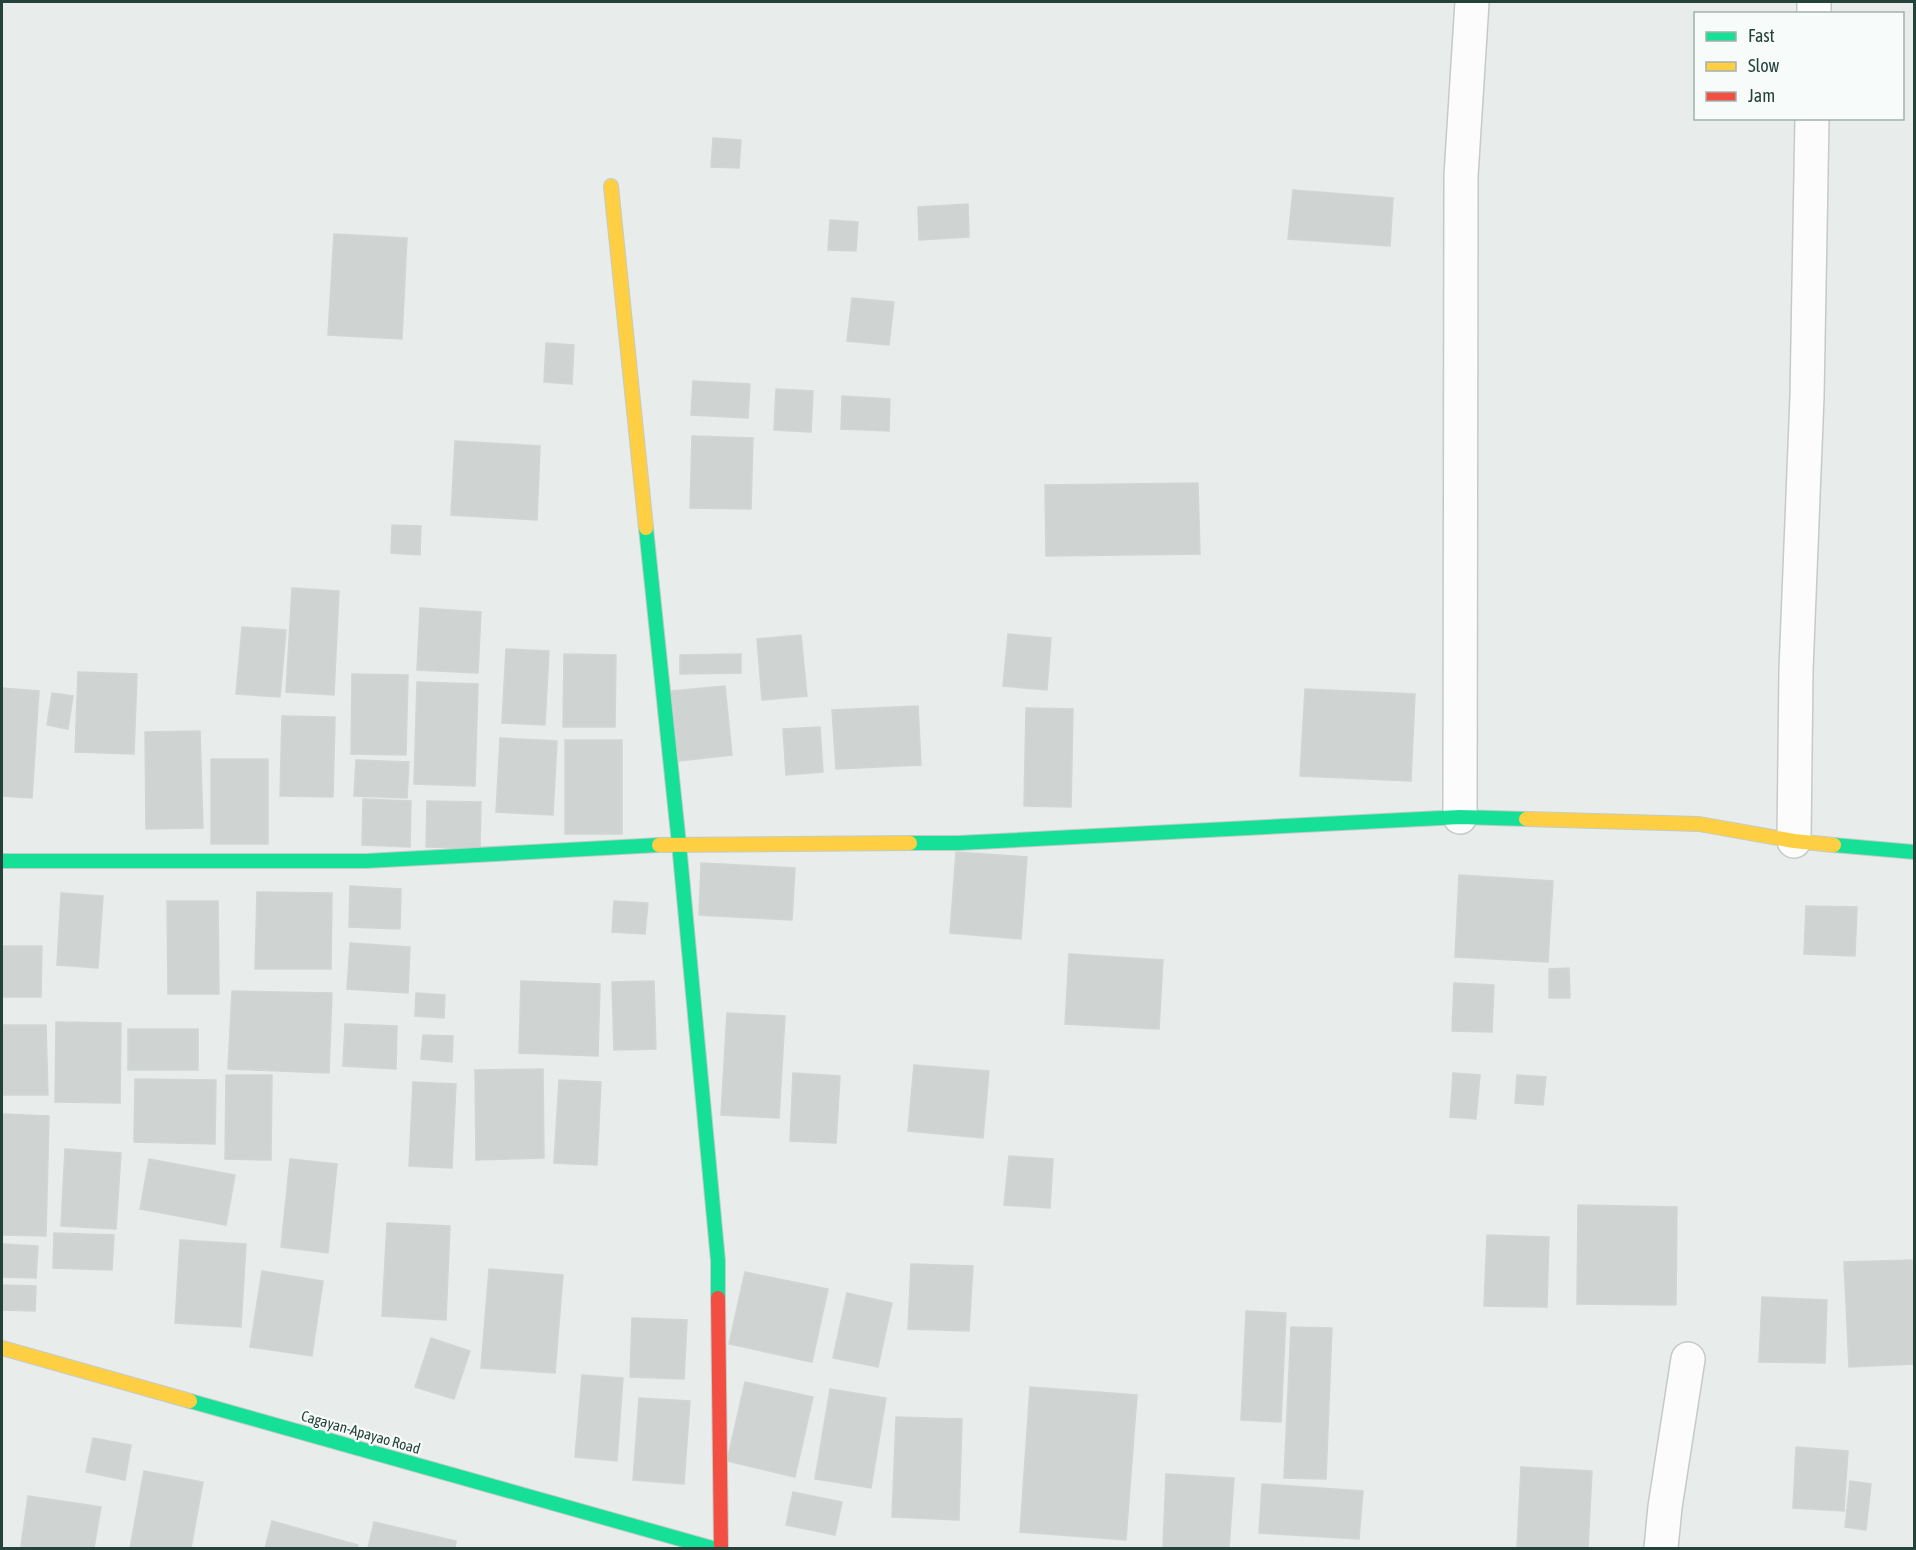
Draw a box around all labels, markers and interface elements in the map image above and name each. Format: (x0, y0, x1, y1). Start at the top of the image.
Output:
legend (1694, 12, 1904, 120)
text: Fast (1748, 25, 1775, 46)
text: Slow (1748, 55, 1779, 76)
text: Jam (1748, 85, 1775, 106)
street label: Cagayan-Apayao Road (300, 1407, 422, 1457)

